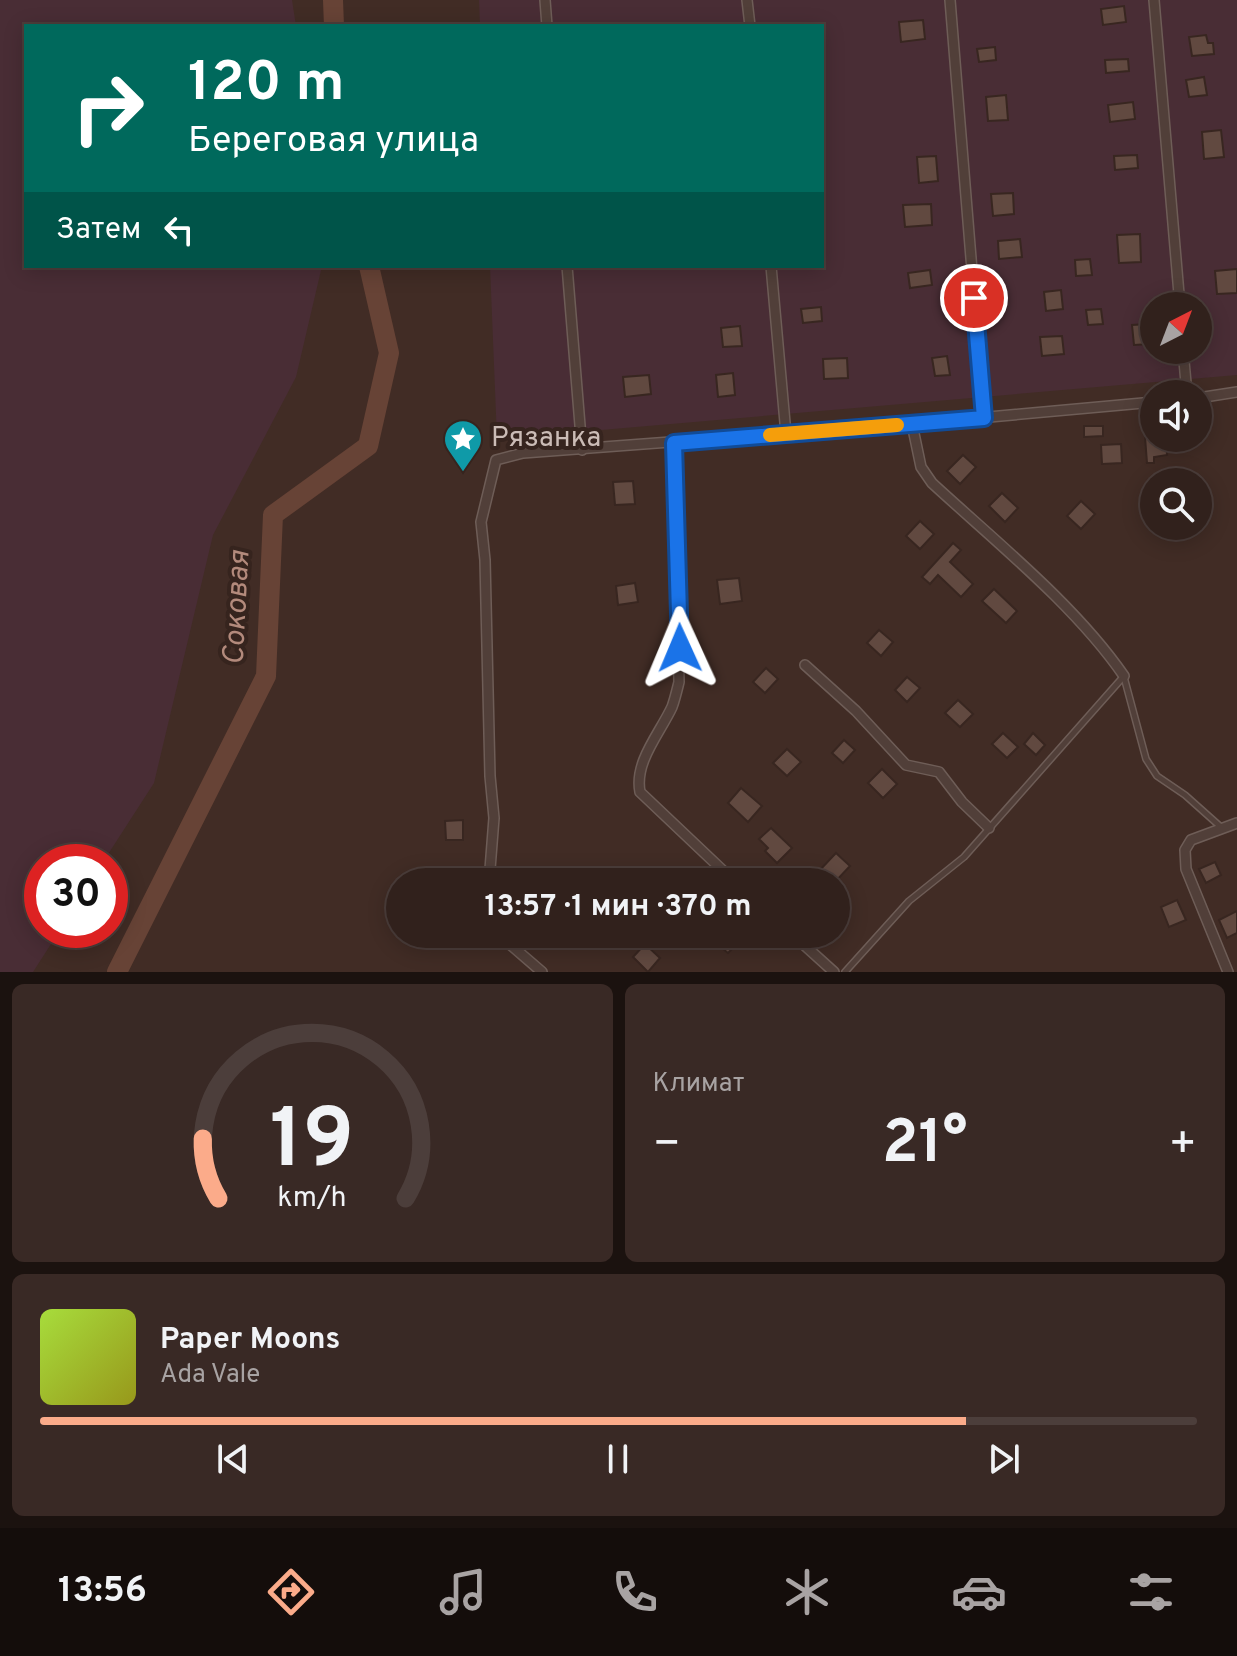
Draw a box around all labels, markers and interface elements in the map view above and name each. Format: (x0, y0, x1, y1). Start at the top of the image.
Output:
text: 120 m (188, 50, 345, 120)
icon: right (56, 56, 160, 160)
text: Береговая улица (188, 119, 479, 165)
icon: left (157, 208, 201, 252)
text: Затем (56, 212, 141, 249)
pin (940, 264, 1008, 332)
icon: arrive (952, 276, 996, 320)
north arrow (1140, 292, 1212, 364)
map controls (1140, 292, 1212, 540)
button: sound (1140, 380, 1212, 452)
place icon: Рязанка (442, 418, 484, 473)
place label: Рязанка (491, 421, 601, 457)
button: search (1140, 468, 1212, 540)
water label: Соковая (217, 549, 260, 666)
position arrow (638, 606, 722, 690)
speed limit sign: 30 (24, 844, 128, 948)
text: 13:57 · 1 мин · 370 m (485, 889, 751, 926)
text: Климат (653, 1068, 744, 1101)
text: 19 (270, 1092, 354, 1197)
text: 21° (882, 1108, 968, 1184)
text: − (653, 1118, 681, 1174)
text: + (1169, 1118, 1197, 1174)
text: km/h (278, 1181, 347, 1217)
text: Paper Moons (160, 1322, 340, 1359)
text: Ada Vale (160, 1359, 260, 1392)
icon: previous (211, 1437, 255, 1481)
icon: pause (596, 1437, 640, 1481)
icon: next (982, 1437, 1026, 1481)
icon: directions (263, 1564, 319, 1620)
icon: music (435, 1564, 491, 1620)
icon: phone (607, 1564, 663, 1620)
icon: climate (779, 1564, 835, 1620)
icon: car (951, 1564, 1007, 1620)
icon: filters (1123, 1564, 1179, 1620)
text: 13:56 (58, 1569, 147, 1615)

